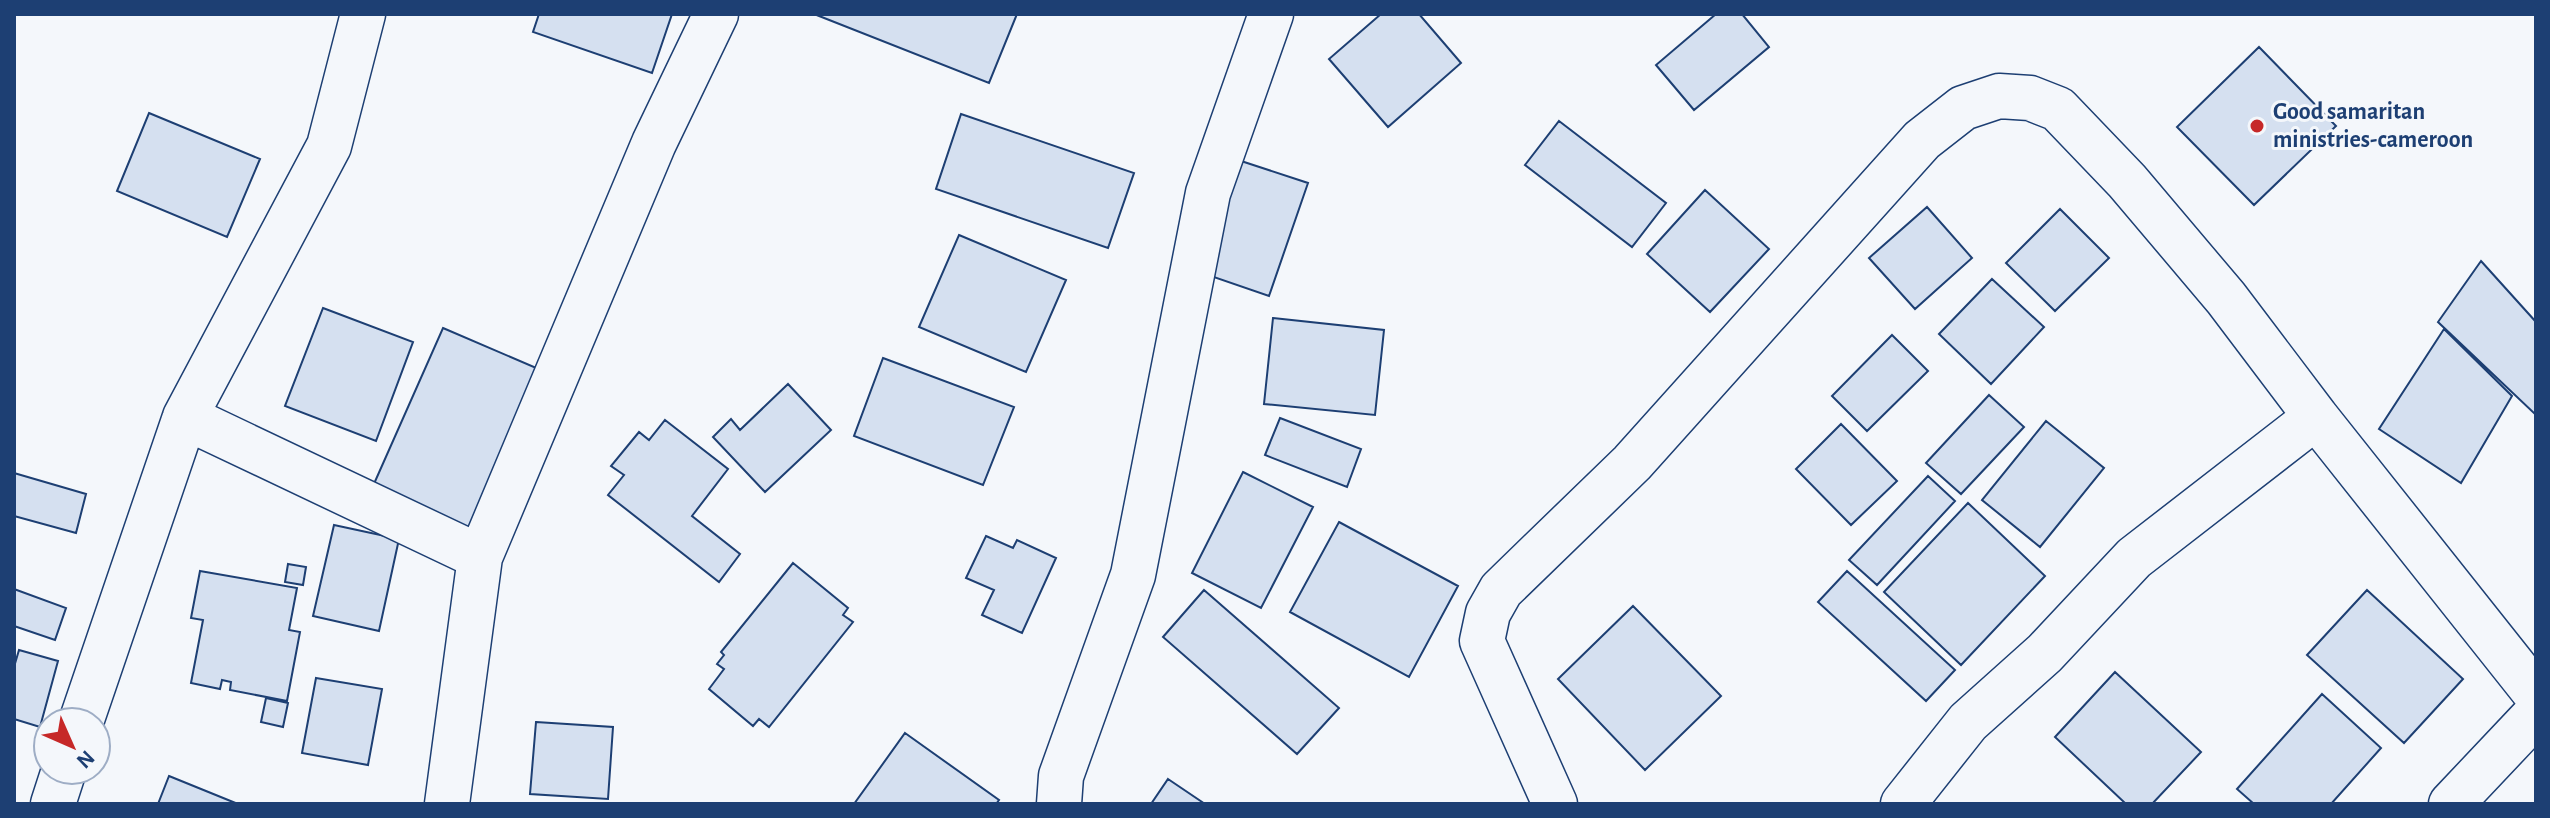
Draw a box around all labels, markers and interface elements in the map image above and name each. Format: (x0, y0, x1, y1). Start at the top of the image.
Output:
place label: Good samaritan ministries-cameroon (2273, 100, 2473, 152)
marker: Good samaritan ministries-cameroon (2248, 117, 2266, 135)
north arrow (32, 706, 112, 786)
text: N (72, 746, 99, 773)

